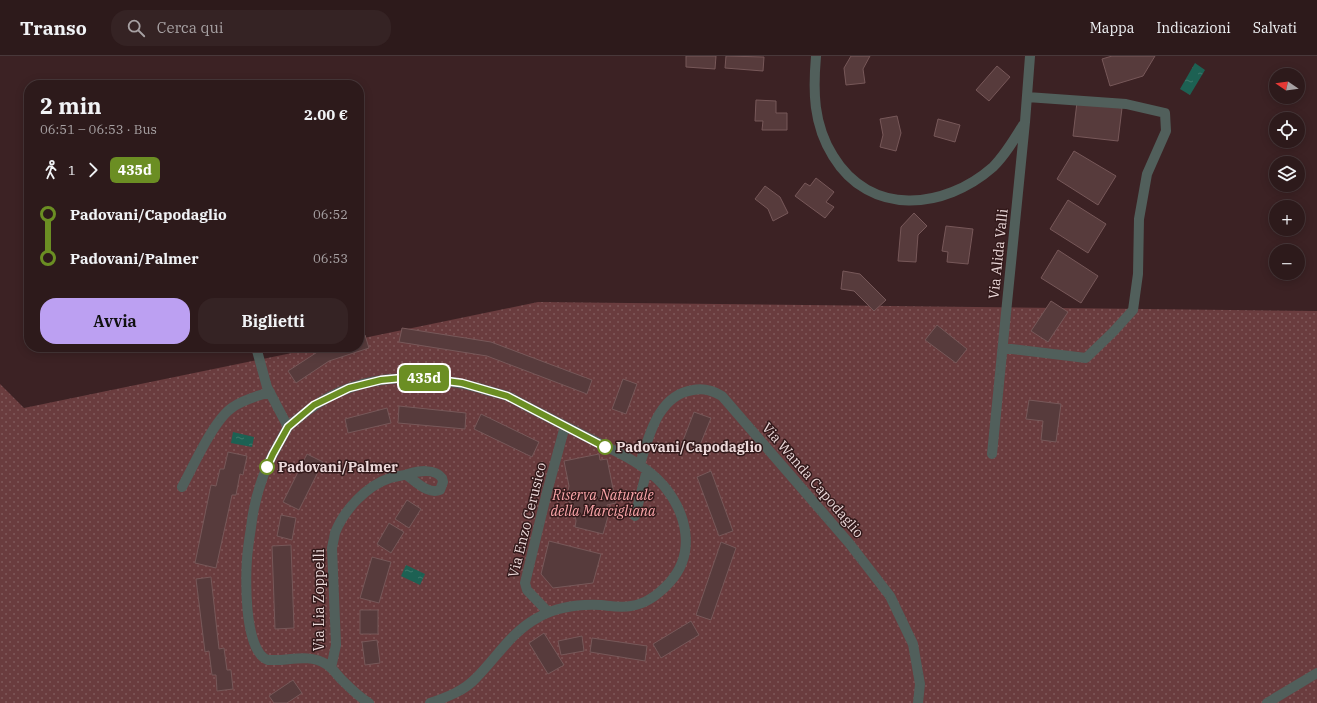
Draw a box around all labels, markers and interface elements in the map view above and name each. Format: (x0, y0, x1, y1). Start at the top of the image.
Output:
search box (111, 10, 391, 46)
text: Transo (20, 16, 87, 40)
icon: search (125, 17, 147, 39)
text: Cerca qui (157, 18, 223, 37)
text: Mappa (1090, 19, 1134, 37)
text: Indicazioni (1156, 19, 1231, 37)
text: Salvati (1253, 19, 1297, 37)
north arrow (1269, 68, 1305, 104)
map controls (1269, 68, 1305, 280)
text: 2 min (40, 91, 102, 120)
text: 2.00 € (304, 105, 348, 124)
button: locate (1269, 112, 1305, 148)
text: 06:51 – 06:53 · Bus (40, 121, 157, 138)
button: layers (1269, 156, 1305, 192)
icon: walk (40, 159, 62, 181)
icon: forward (82, 159, 104, 181)
text: 435d (118, 161, 152, 179)
text: 1 (68, 162, 76, 179)
button: + (1269, 200, 1305, 236)
text: Padovani/Capodaglio (70, 205, 227, 224)
text: 06:52 (313, 206, 348, 223)
street label: Via Alida Valli (984, 208, 1012, 300)
button: − (1269, 244, 1305, 280)
text: Padovani/Palmer (70, 249, 199, 268)
text: 06:53 (313, 250, 348, 267)
button: Avvia (40, 298, 190, 344)
button: Biglietti (198, 298, 348, 344)
line badge: 435d (396, 365, 452, 391)
text: 435d (407, 369, 441, 387)
street label: Via Wanda Capodaglio (758, 419, 868, 541)
place label: Padovani/Capodaglio (616, 438, 762, 456)
marker: Padovani/Capodaglio (597, 439, 613, 455)
place label: Padovani/Palmer (278, 458, 398, 476)
marker: Padovani/Palmer (259, 459, 275, 475)
street label: Via Enzo Cerusico (504, 460, 550, 580)
park label: Riserva Naturale della Marcigliana (550, 486, 656, 520)
street label: Via Lia Zoppelli (310, 549, 328, 651)

